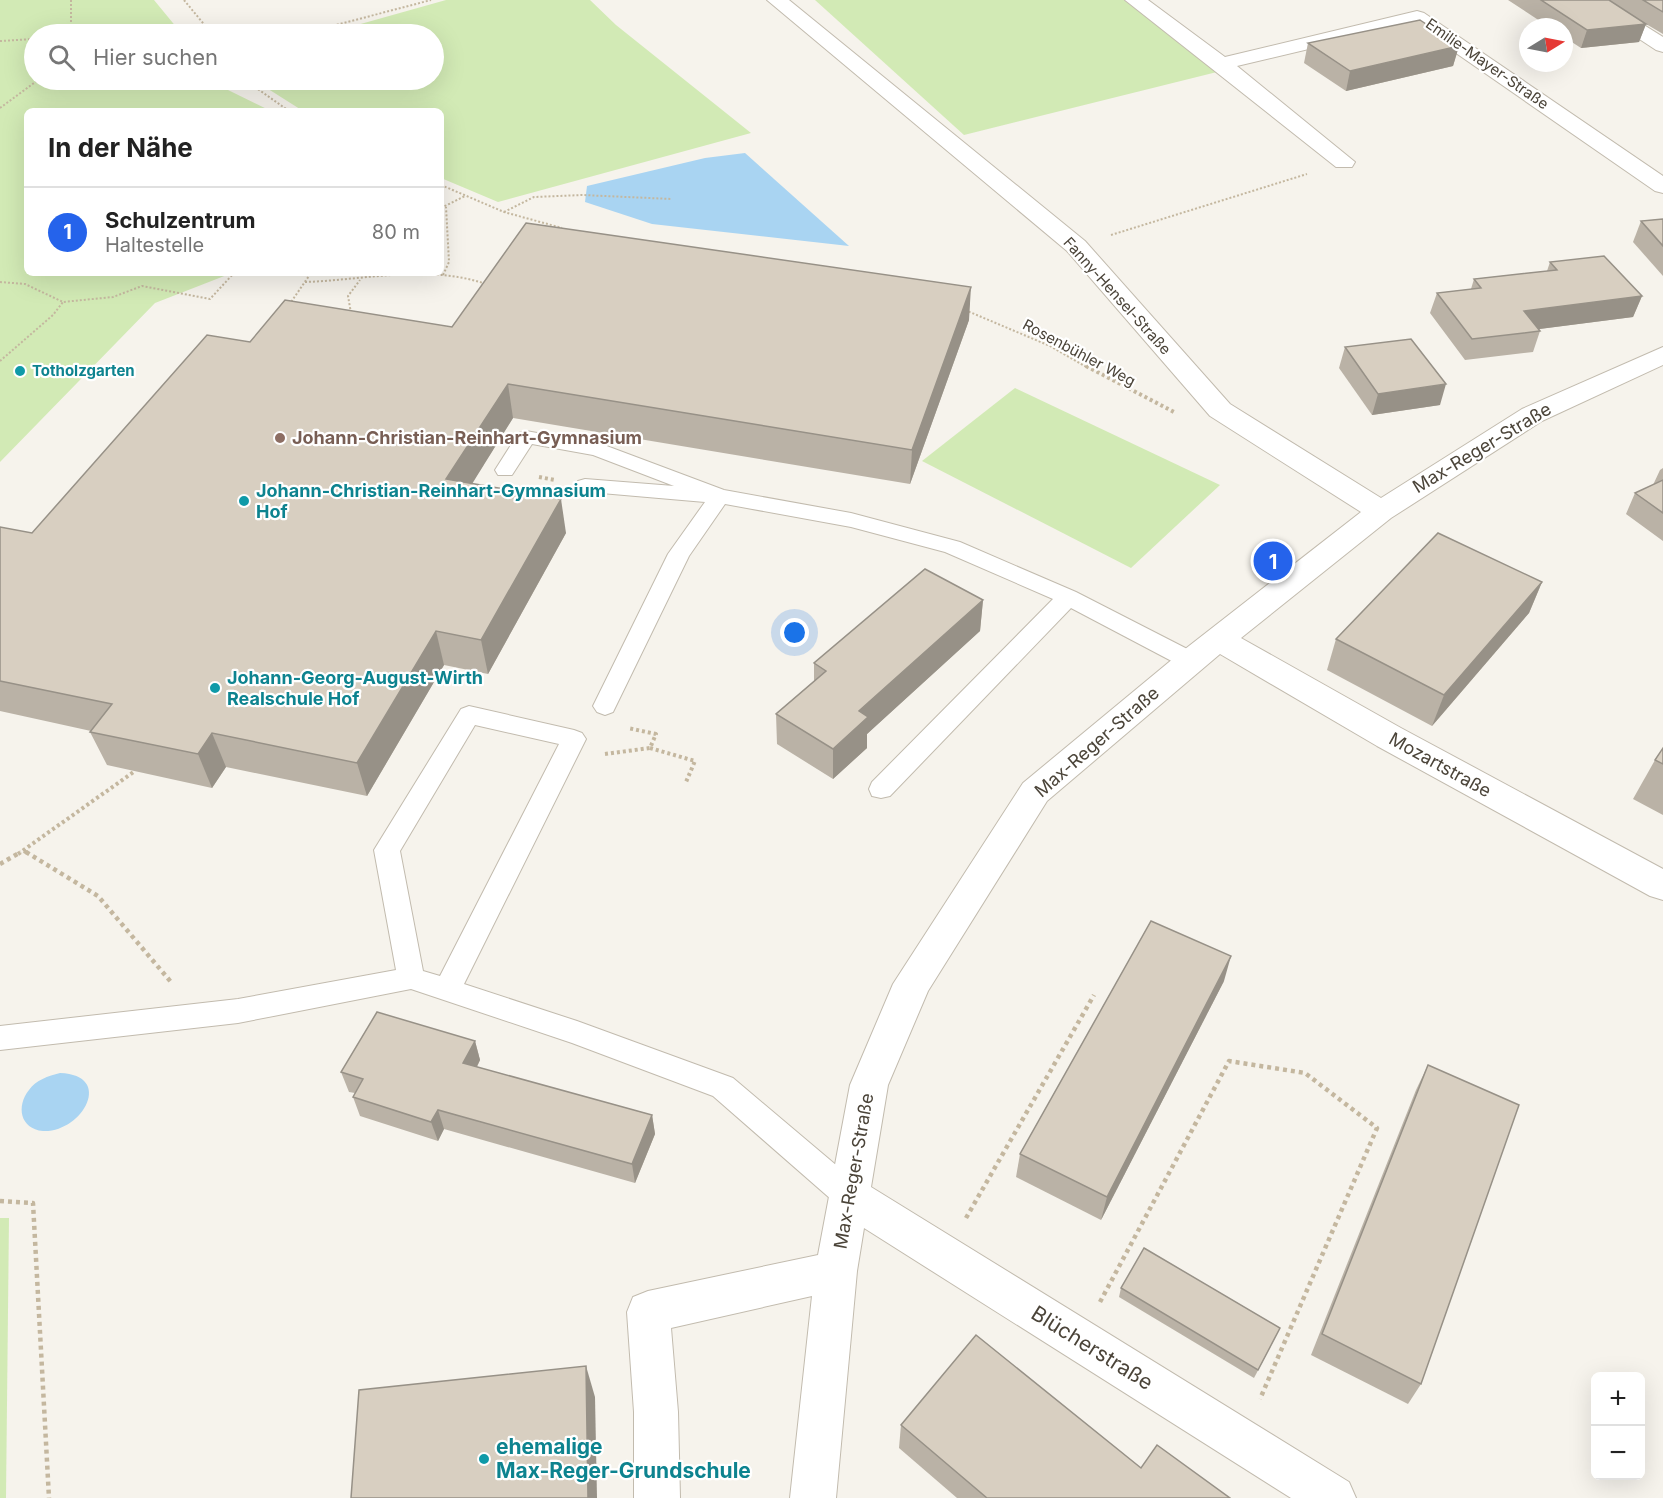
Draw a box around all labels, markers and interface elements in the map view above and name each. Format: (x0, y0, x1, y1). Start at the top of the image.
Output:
street label: Emilie-Mayer-Straße (1422, 14, 1552, 113)
north arrow (1519, 18, 1573, 72)
search box (24, 24, 444, 90)
icon: search (45, 41, 78, 74)
text: Hier suchen (93, 44, 218, 70)
text: In der Nähe (48, 132, 193, 163)
text: Schulzentrum (105, 207, 255, 233)
text: 1 (63, 220, 72, 244)
text: 80 m (372, 220, 420, 244)
text: Haltestelle (105, 233, 204, 257)
street label: Fanny-Hensel-Straße (1060, 233, 1175, 358)
street label: Rosenbühler Weg (1020, 315, 1139, 390)
place label: Totholzgarten (32, 361, 135, 380)
marker: Totholzgarten (13, 364, 27, 378)
street label: Max-Reger-Straße (1409, 398, 1555, 497)
place label: Johann-Christian-Reinhart-Gymnasium (292, 427, 642, 448)
marker: Johann-Christian-Reinhart-Gymnasium (273, 431, 287, 445)
place label: Johann-Christian-Reinhart-Gymnasium Hof (256, 480, 606, 522)
marker: Johann-Christian-Reinhart-Gymnasium Hof (237, 494, 251, 508)
pin: 1 (1254, 538, 1292, 584)
your location (780, 618, 809, 647)
place label: Johann-Georg-August-Wirth Realschule Hof (227, 667, 483, 709)
marker: Johann-Georg-August-Wirth Realschule Hof (208, 681, 222, 695)
street label: Max-Reger-Straße (1030, 682, 1163, 801)
street label: Mozartstraße (1386, 728, 1495, 801)
street label: Max-Reger-Straße (829, 1091, 878, 1250)
street label: Blücherstraße (1027, 1300, 1158, 1395)
map controls (1591, 1372, 1645, 1480)
button: + (1591, 1372, 1645, 1426)
button: − (1591, 1426, 1645, 1480)
place label: ehemalige Max-Reger-Grundschule (496, 1434, 751, 1483)
marker: ehemalige Max-Reger-Grundschule (477, 1452, 491, 1466)

